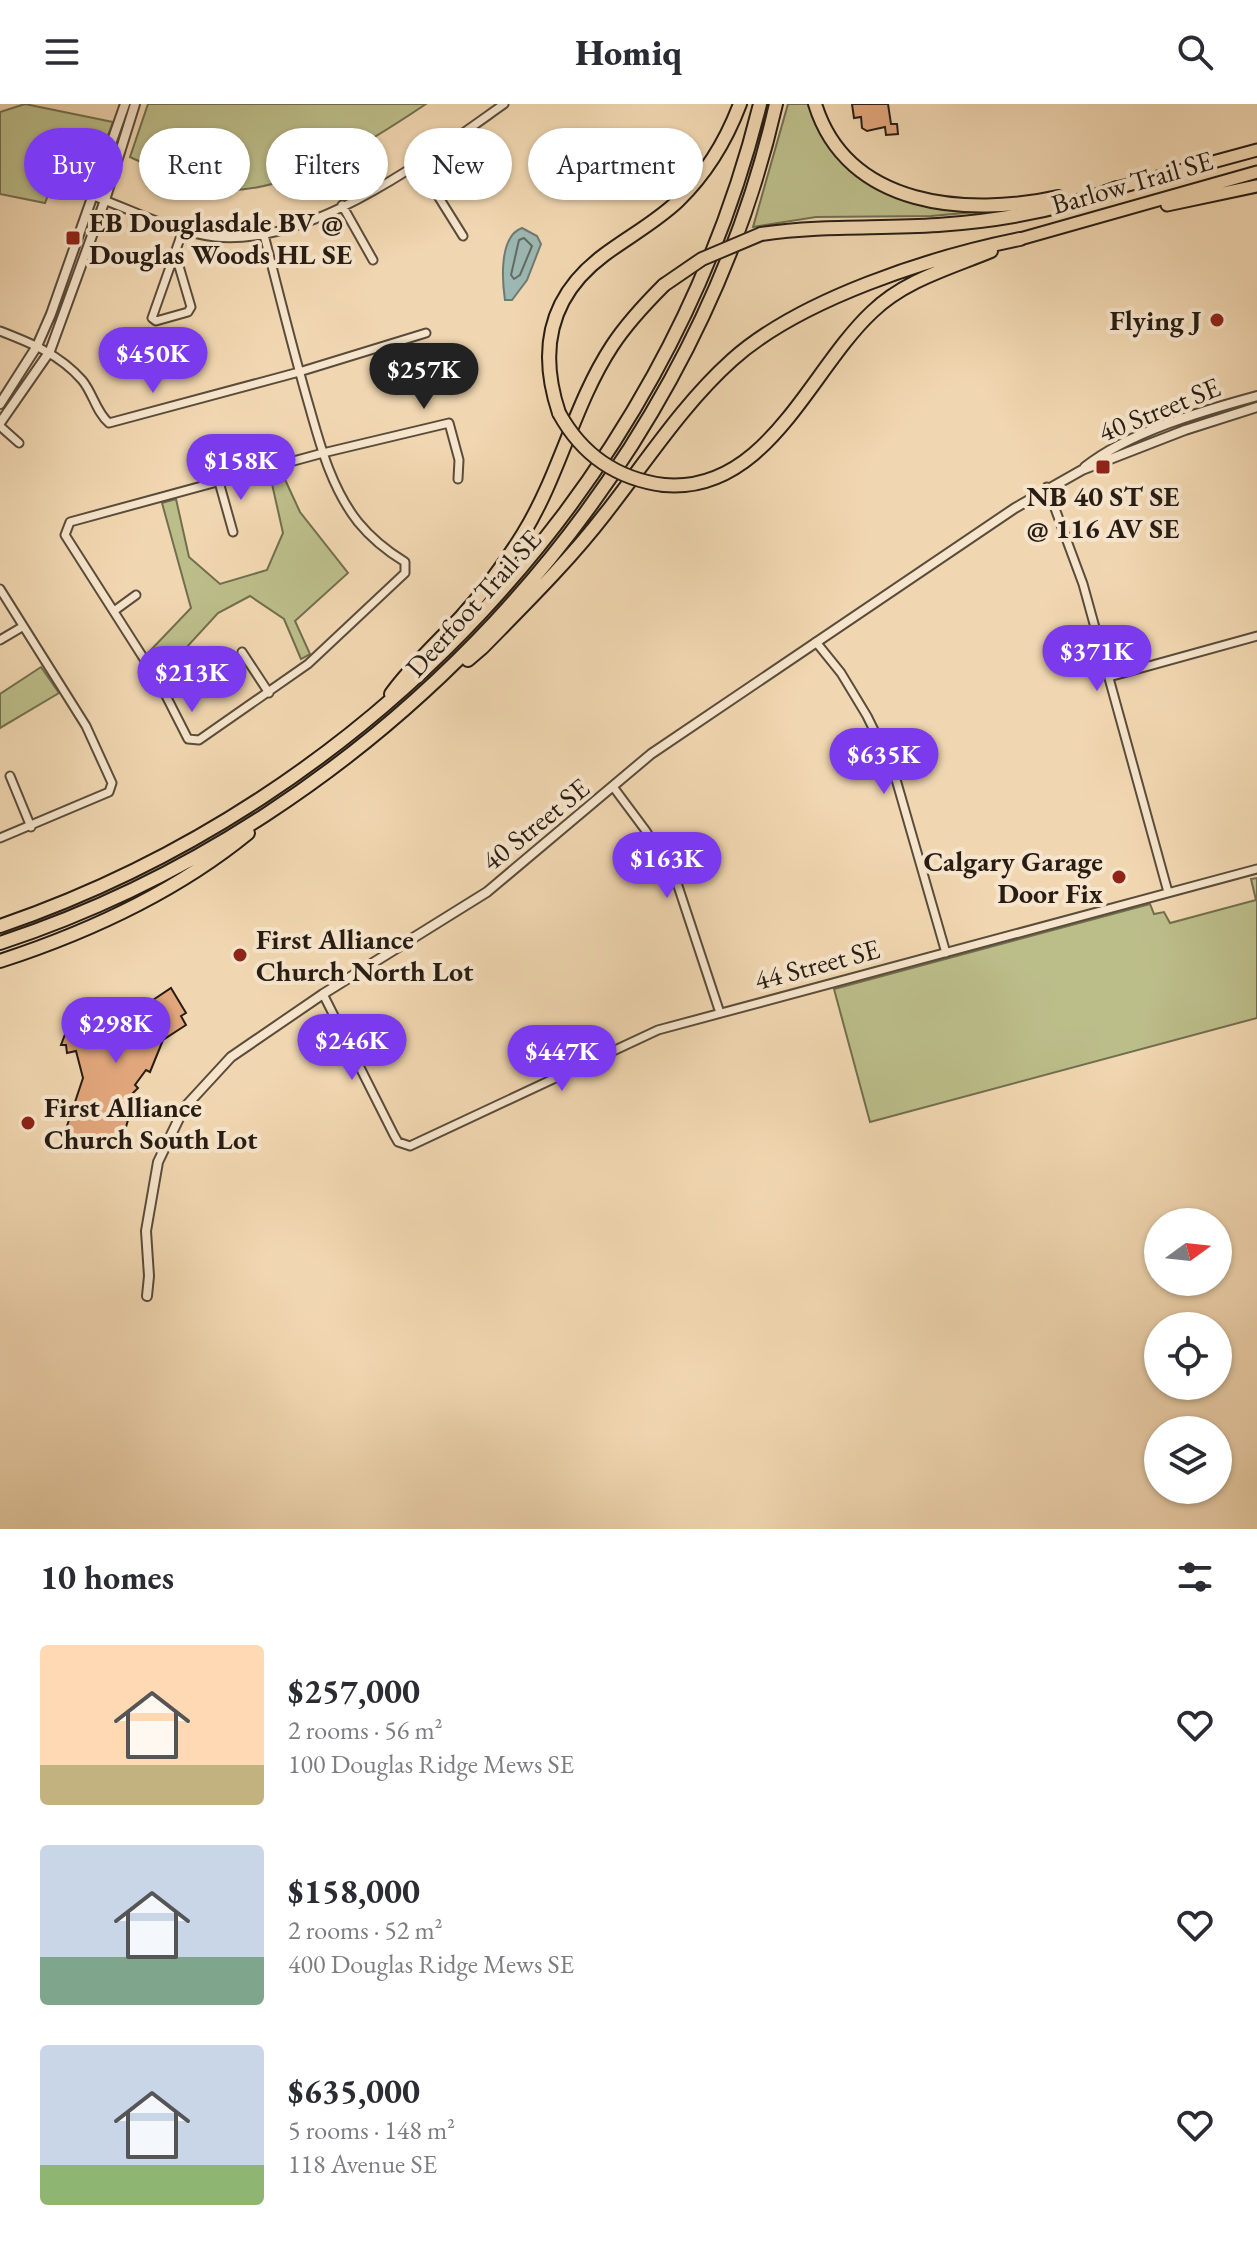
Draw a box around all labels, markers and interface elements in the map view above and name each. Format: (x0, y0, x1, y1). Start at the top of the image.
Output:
text: Homiq (575, 29, 682, 76)
icon: menu (40, 30, 84, 74)
icon: search (1173, 30, 1217, 74)
chip: Buy (24, 128, 123, 200)
chip: Rent (139, 128, 250, 200)
chip: Filters (266, 128, 388, 200)
chip: New (404, 128, 512, 200)
chip: Apartment (528, 128, 703, 200)
street label: Barlow Trail SE (1047, 142, 1217, 222)
place label: EB Douglasdale BV @ Douglas Woods HL SE (89, 204, 352, 272)
marker: EB Douglasdale BV @ Douglas Woods HL SE (64, 229, 82, 247)
place label: Flying J (1110, 302, 1202, 338)
marker: Flying J (1208, 311, 1226, 329)
pin: $450K (97, 327, 209, 395)
text: $450K (116, 336, 190, 370)
pin: $257K (368, 343, 480, 411)
text: $257K (387, 352, 461, 386)
street label: 40 Street SE (1093, 368, 1225, 450)
pin: $158K (185, 434, 297, 502)
text: $158K (204, 443, 278, 477)
marker: NB 40 ST SE @ 116 AV SE (1094, 458, 1112, 476)
place label: NB 40 ST SE @ 116 AV SE (1027, 478, 1179, 546)
street label: Deerfoot Trail SE (397, 521, 549, 684)
pin: $371K (1041, 625, 1153, 693)
text: $371K (1060, 634, 1134, 668)
pin: $213K (136, 646, 248, 714)
text: $213K (155, 655, 229, 689)
pin: $635K (828, 728, 940, 796)
text: $635K (847, 737, 921, 771)
street label: 40 Street SE (474, 769, 596, 878)
pin: $163K (611, 832, 723, 900)
text: $163K (630, 841, 704, 875)
place label: Calgary Garage Door Fix (924, 843, 1103, 911)
marker: Calgary Garage Door Fix (1110, 868, 1128, 886)
place label: First Alliance Church North Lot (256, 921, 474, 989)
street label: 44 Street SE (750, 930, 884, 998)
marker: First Alliance Church North Lot (231, 946, 249, 964)
pin: $298K (60, 997, 172, 1065)
text: $298K (79, 1006, 153, 1040)
pin: $246K (296, 1014, 408, 1082)
text: $246K (315, 1023, 389, 1057)
pin: $447K (506, 1025, 618, 1093)
text: $447K (525, 1034, 599, 1068)
place label: First Alliance Church South Lot (44, 1089, 258, 1157)
marker: First Alliance Church South Lot (19, 1114, 37, 1132)
north arrow (1144, 1208, 1232, 1296)
map controls (1144, 1208, 1232, 1504)
button: locate (1144, 1312, 1232, 1400)
button: layers (1144, 1416, 1232, 1504)
text: 10 homes (40, 1555, 174, 1599)
icon: filters (1173, 1555, 1217, 1599)
text: $257,000 (288, 1669, 420, 1713)
icon: home (104, 1677, 200, 1773)
icon: heart (1173, 1703, 1217, 1747)
text: 2 rooms · 56 m² (288, 1713, 443, 1747)
text: 100 Douglas Ridge Mews SE (288, 1747, 574, 1781)
text: $158,000 (288, 1869, 420, 1913)
icon: home (104, 1877, 200, 1973)
icon: heart (1173, 1903, 1217, 1947)
text: 2 rooms · 52 m² (288, 1913, 443, 1947)
text: 400 Douglas Ridge Mews SE (288, 1947, 574, 1981)
text: $635,000 (288, 2069, 420, 2113)
icon: home (104, 2077, 200, 2173)
icon: heart (1173, 2103, 1217, 2147)
text: 5 rooms · 148 m² (288, 2113, 455, 2147)
text: 118 Avenue SE (288, 2147, 437, 2181)

